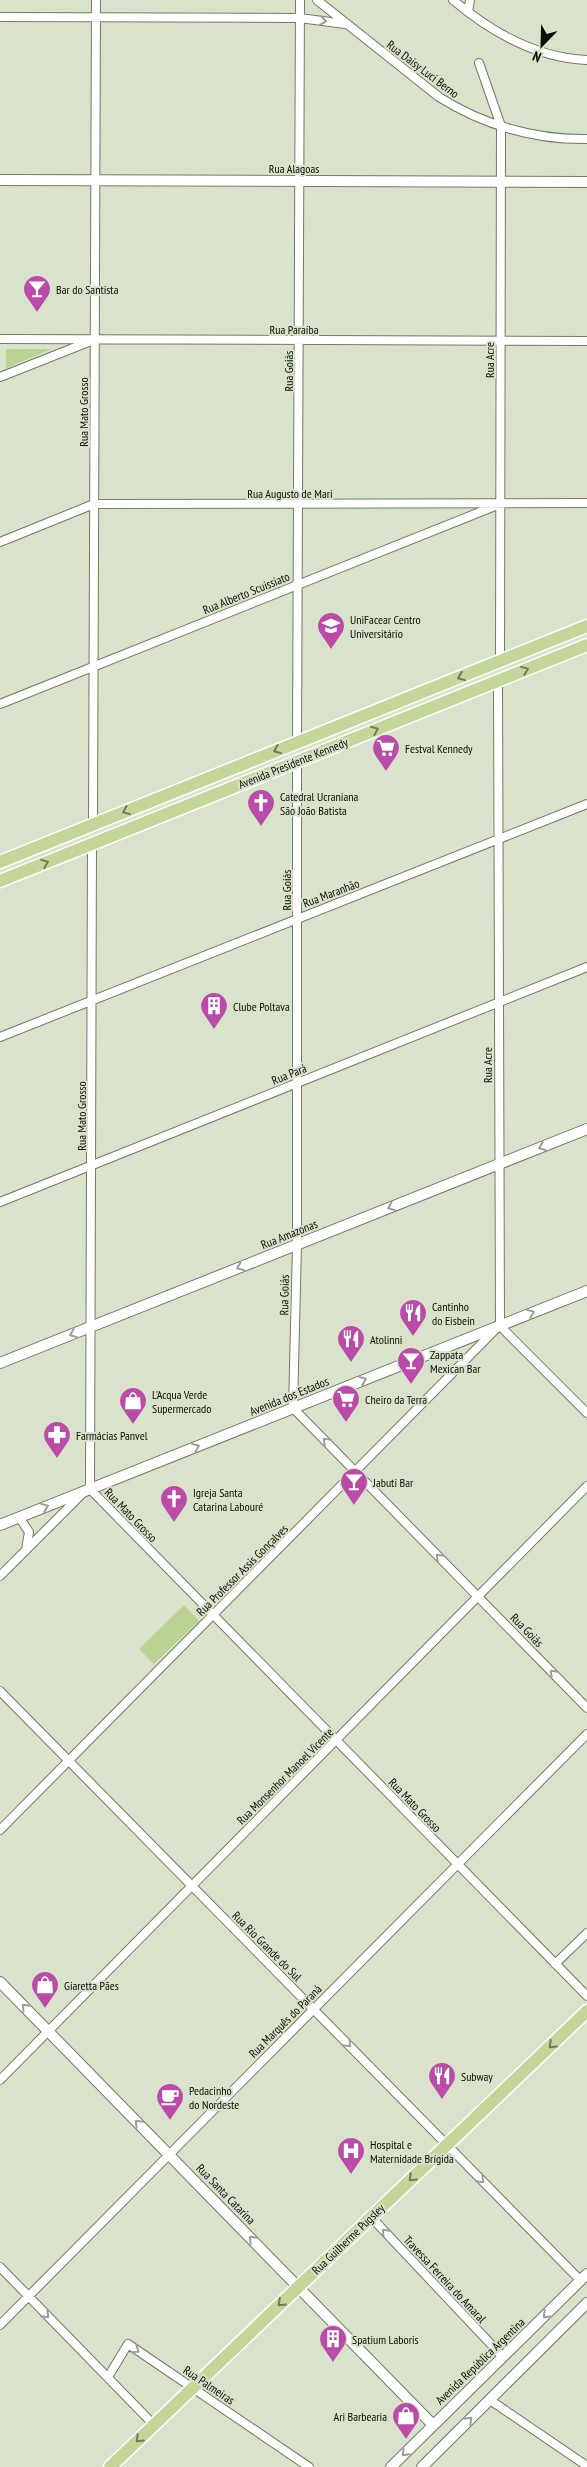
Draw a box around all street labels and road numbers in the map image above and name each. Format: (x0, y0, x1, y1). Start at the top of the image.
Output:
street label: Rua Daisy Luci Berno (384, 37, 462, 101)
street label: Rua Alagoas (269, 161, 319, 176)
street label: Rua Paraíba (270, 322, 319, 337)
street label: Rua Acre (482, 342, 497, 378)
street label: Rua Goiás (281, 351, 296, 391)
street label: Rua Mato Grosso (76, 377, 91, 447)
street label: Rua Augusto de Mari (247, 486, 333, 501)
street label: Rua Alberto Scuissiato (200, 569, 292, 617)
street label: Avenida Presidente Kennedy (236, 734, 351, 792)
street label: Rua Goiás (279, 870, 294, 910)
street label: Rua Maranhão (301, 875, 361, 911)
street label: Rua Acre (480, 1047, 495, 1083)
street label: Rua Pará (269, 1060, 309, 1088)
street label: Rua Mato Grosso (74, 1081, 89, 1151)
street label: Rua Amazonas (258, 1216, 320, 1252)
street label: Rua Goiás (276, 1274, 292, 1316)
street label: Avenida dos Estados (247, 1373, 331, 1419)
street label: Rua Mato Grosso (102, 1485, 160, 1545)
street label: Rua Professor Assis Gonçalves (193, 1521, 291, 1619)
street label: Rua Goiás (507, 1610, 547, 1650)
street label: Rua Monsenhor Manoel Vicente (234, 1725, 336, 1827)
street label: Rua Mato Grosso (386, 1775, 444, 1835)
street label: Rua Rio Grande do Sul (229, 1908, 305, 1984)
street label: Rua Marquês do Paraná (245, 1981, 325, 2061)
street label: Rua Santa Catarina (193, 2161, 259, 2228)
street label: Rua Guilherme Pugsley (309, 2200, 388, 2277)
street label: Travessa Ferreira do Amaral (401, 2232, 489, 2326)
street label: Avenida República Argentina (432, 2314, 528, 2407)
street label: Rua Palmeiras (181, 2362, 237, 2408)

